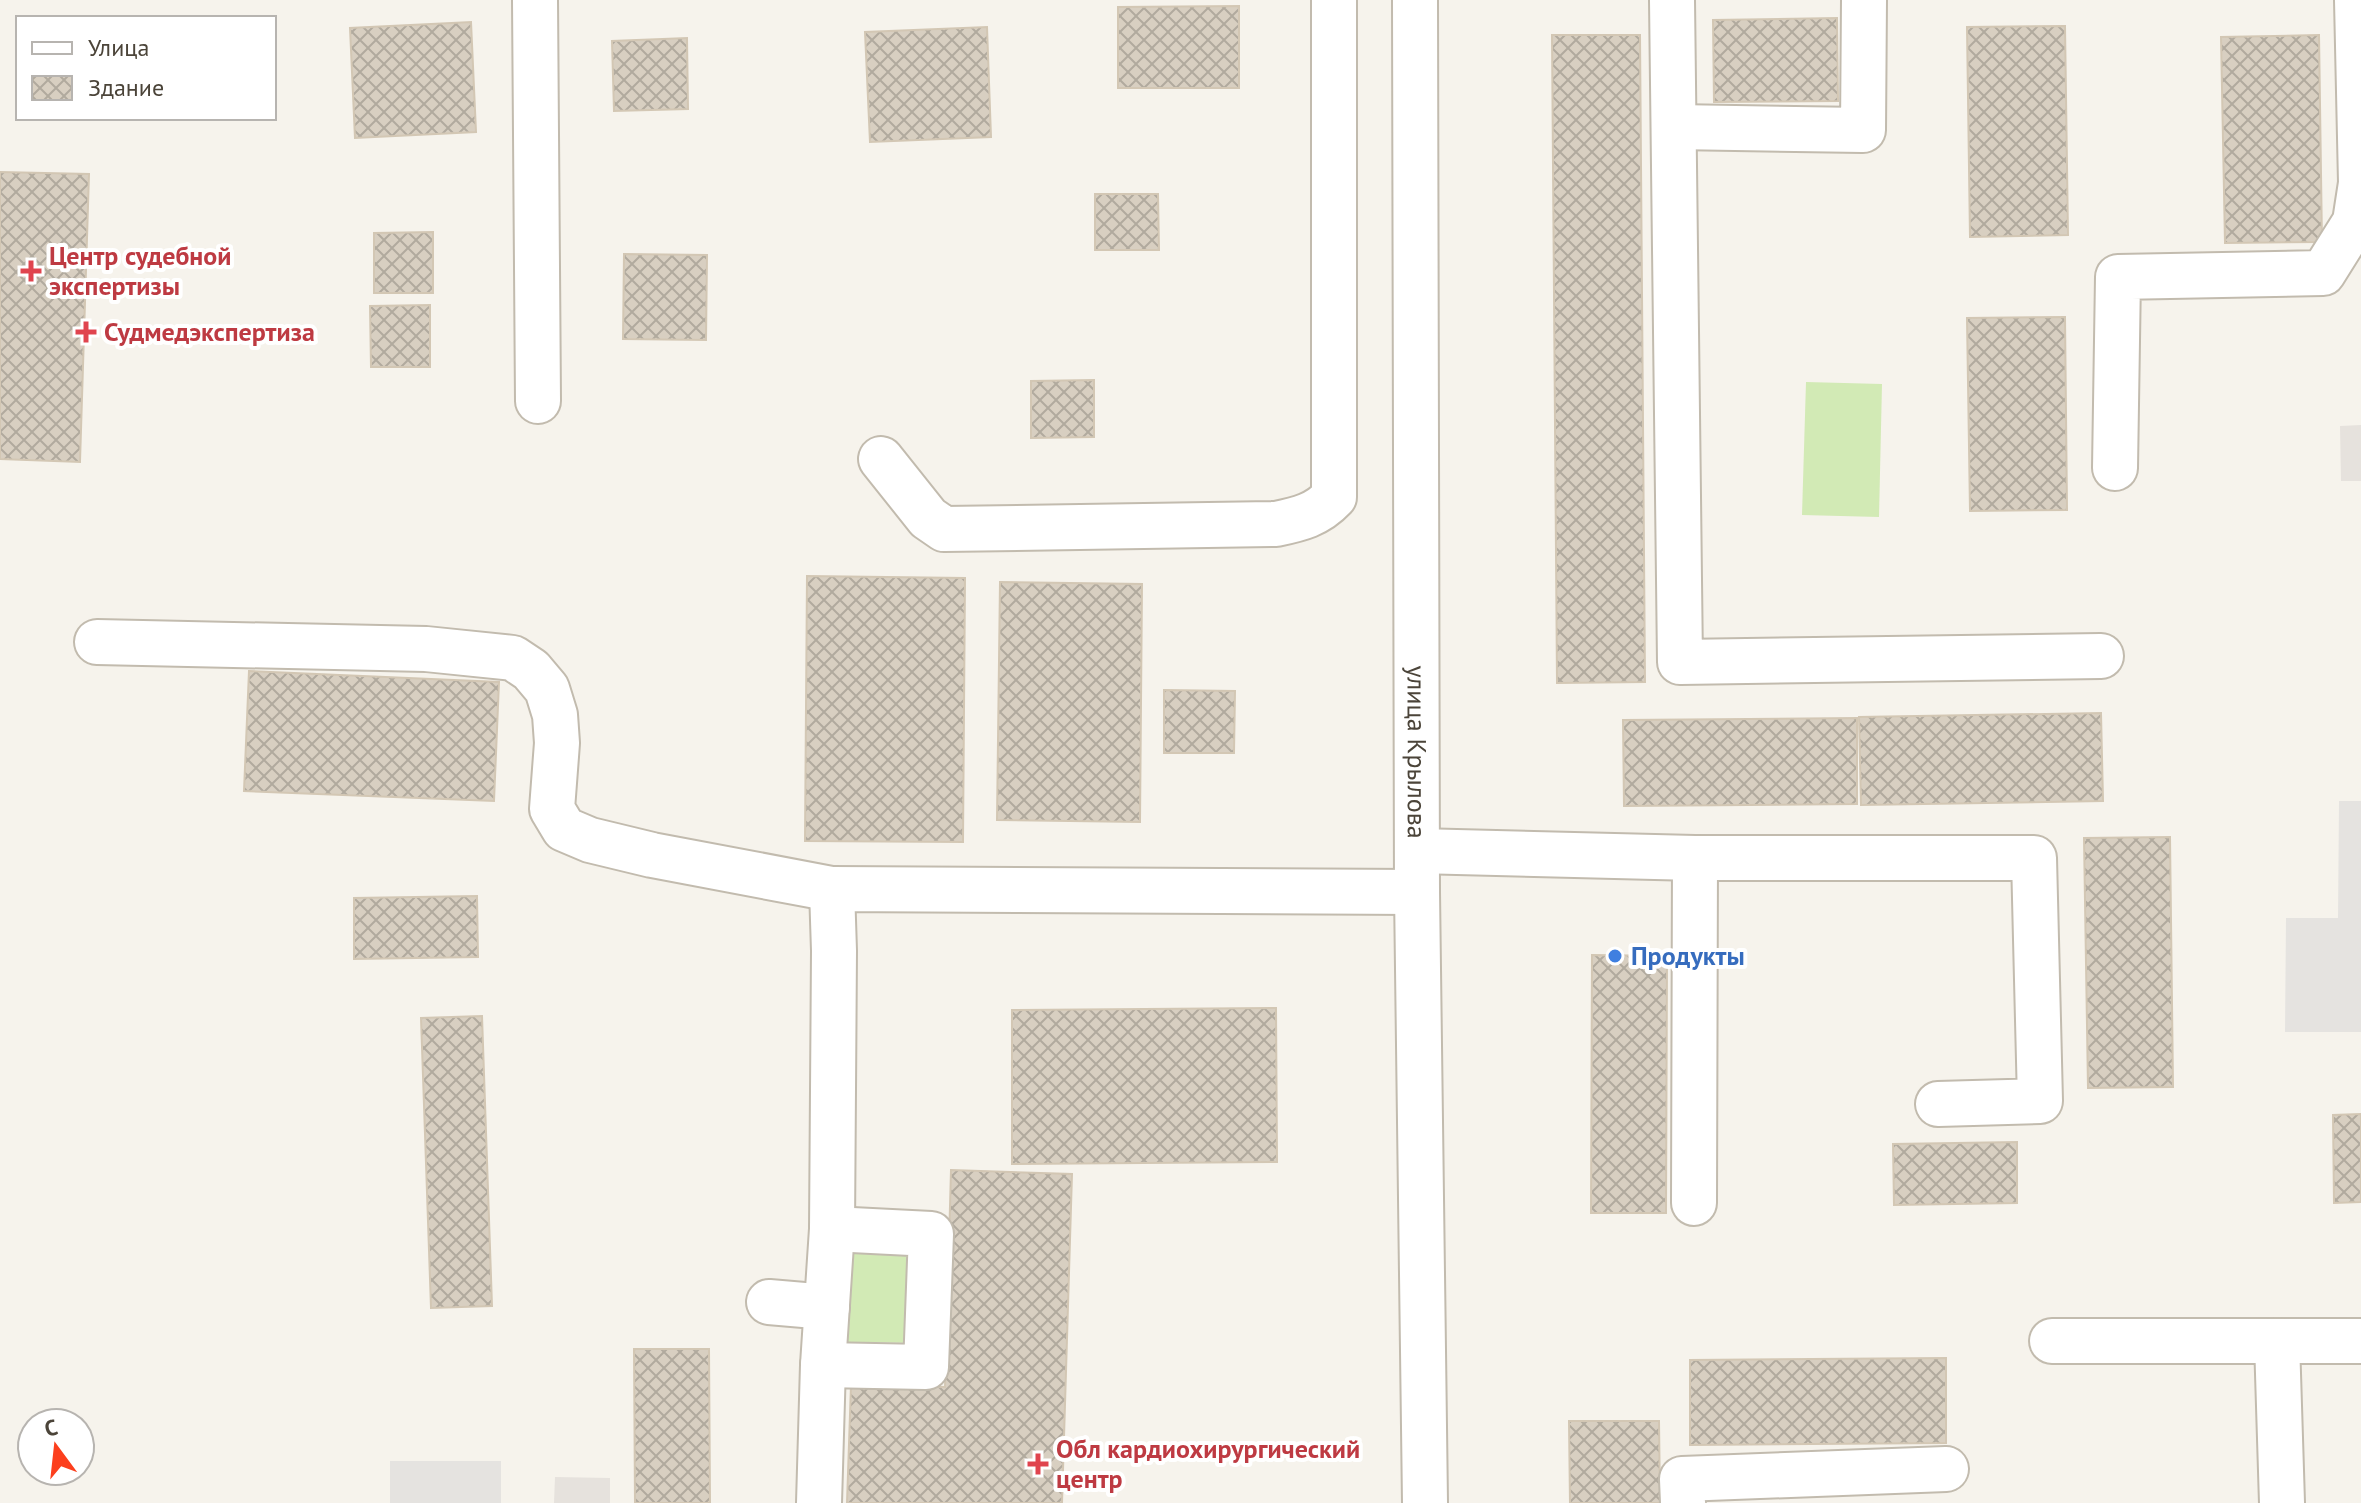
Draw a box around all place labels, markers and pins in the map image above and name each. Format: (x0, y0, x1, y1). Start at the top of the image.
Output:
place label: Центр судебной экспертизы (49, 239, 231, 302)
marker: Центр судебной экспертизы (20, 260, 42, 282)
place label: Судмедэкспертиза (104, 315, 315, 348)
marker: Судмедэкспертиза (75, 321, 97, 343)
place label: Продукты (1631, 939, 1745, 972)
marker: Продукты (1606, 947, 1624, 965)
place label: Обл кардиохирургический центр (1056, 1432, 1360, 1495)
marker: Обл кардиохирургический центр (1027, 1453, 1049, 1475)

